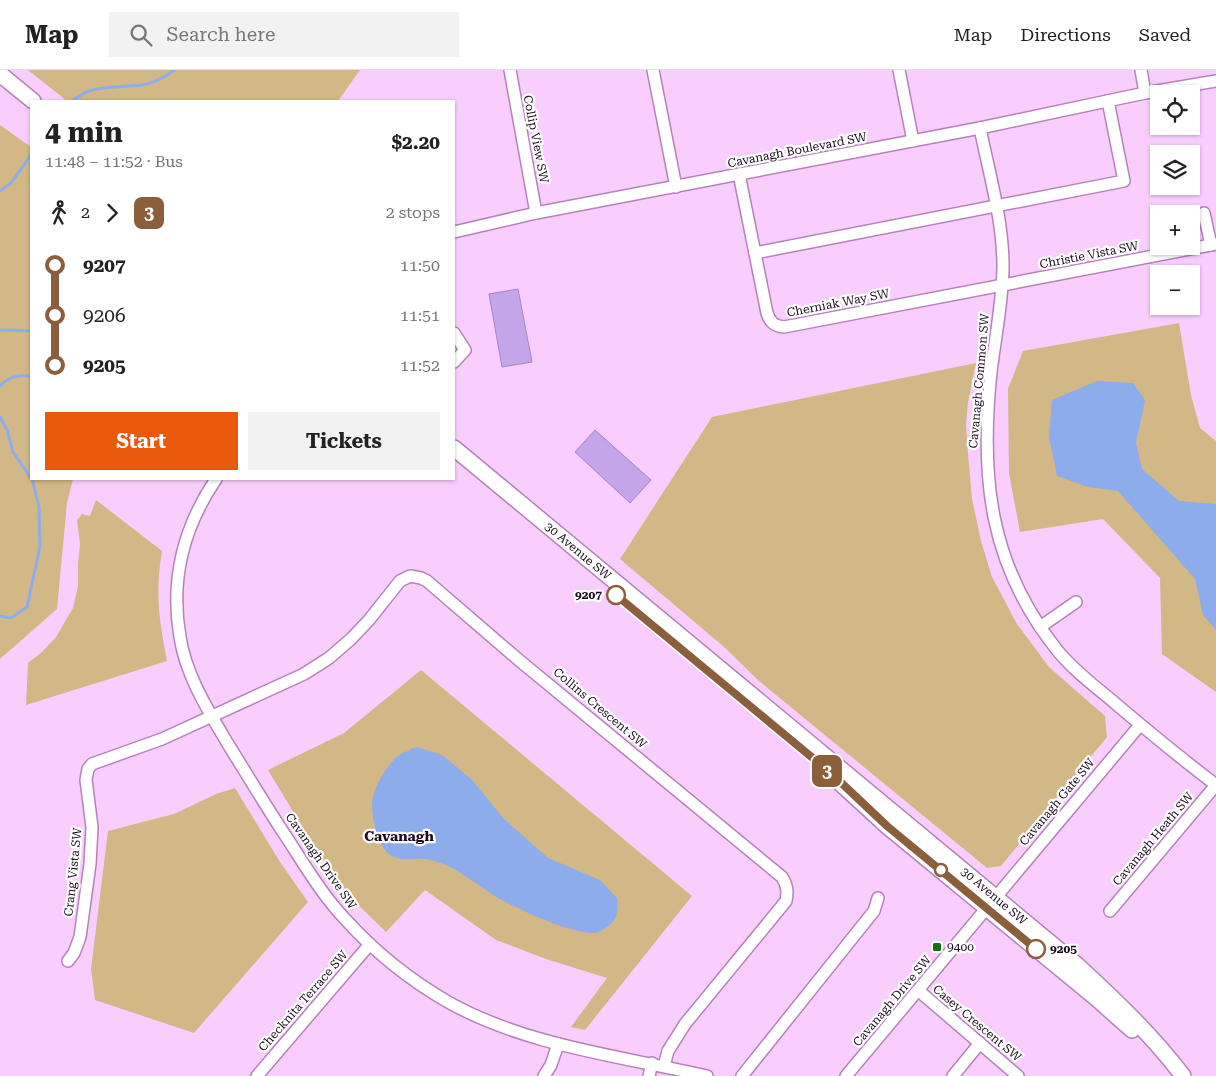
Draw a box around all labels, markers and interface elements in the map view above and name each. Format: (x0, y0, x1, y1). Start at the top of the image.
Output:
search box (109, 12, 459, 57)
text: Map (25, 21, 79, 49)
icon: search (127, 21, 155, 49)
text: Search here (167, 23, 275, 46)
text: Map (954, 24, 992, 45)
text: Directions (1020, 24, 1111, 45)
text: Saved (1139, 24, 1191, 45)
map controls (1150, 85, 1200, 315)
button: locate (1150, 85, 1200, 135)
street label: Collip View SW (521, 94, 552, 185)
text: 4 min (45, 116, 123, 149)
street label: Cavanagh Boulevard SW (726, 129, 868, 170)
text: $2.20 (391, 131, 440, 154)
button: layers (1150, 145, 1200, 195)
text: 11:48 – 11:52 · Bus (45, 152, 183, 171)
icon: walk (45, 199, 73, 227)
icon: forward (98, 199, 126, 227)
text: 3 (144, 202, 154, 223)
text: 2 (81, 203, 90, 222)
text: 2 stops (386, 203, 440, 222)
button: + (1150, 205, 1200, 255)
street label: Christie Vista SW (1038, 238, 1140, 271)
text: 9207 (83, 254, 126, 277)
text: 11:50 (400, 256, 440, 275)
button: − (1150, 265, 1200, 315)
street label: Cherniak Way SW (786, 286, 891, 320)
text: 9206 (83, 304, 126, 327)
text: 11:51 (400, 306, 440, 325)
street label: Cavanagh Common SW (966, 312, 992, 449)
text: 9205 (83, 354, 126, 377)
text: 11:52 (400, 356, 440, 375)
button: Start (45, 412, 238, 470)
button: Tickets (248, 412, 440, 470)
street label: 30 Avenue SW (542, 519, 615, 583)
marker: 9207 (606, 585, 626, 605)
place label: 9207 (575, 588, 602, 602)
street label: Collins Crescent SW (550, 665, 650, 752)
line badge: 3 (811, 755, 843, 787)
street label: Cavanagh Gate SW (1017, 755, 1098, 848)
text: 3 (822, 760, 832, 781)
street label: Cavanagh Heath SW (1110, 789, 1197, 888)
street label: Cavanagh Drive SW (283, 810, 360, 912)
street label: Crang Vista SW (61, 826, 85, 917)
district label: Cavanagh (364, 828, 434, 844)
unlabelled marker (934, 863, 948, 877)
street label: 30 Avenue SW (958, 864, 1031, 928)
marker: 9205 (1026, 939, 1046, 959)
place label: 9400 (947, 940, 974, 954)
marker: 9400 (931, 941, 943, 953)
place label: 9205 (1050, 942, 1077, 956)
street label: Checknita Terrace SW (256, 947, 351, 1054)
street label: Cavanagh Drive SW (850, 952, 934, 1049)
street label: Casey Crescent SW (930, 982, 1025, 1065)

